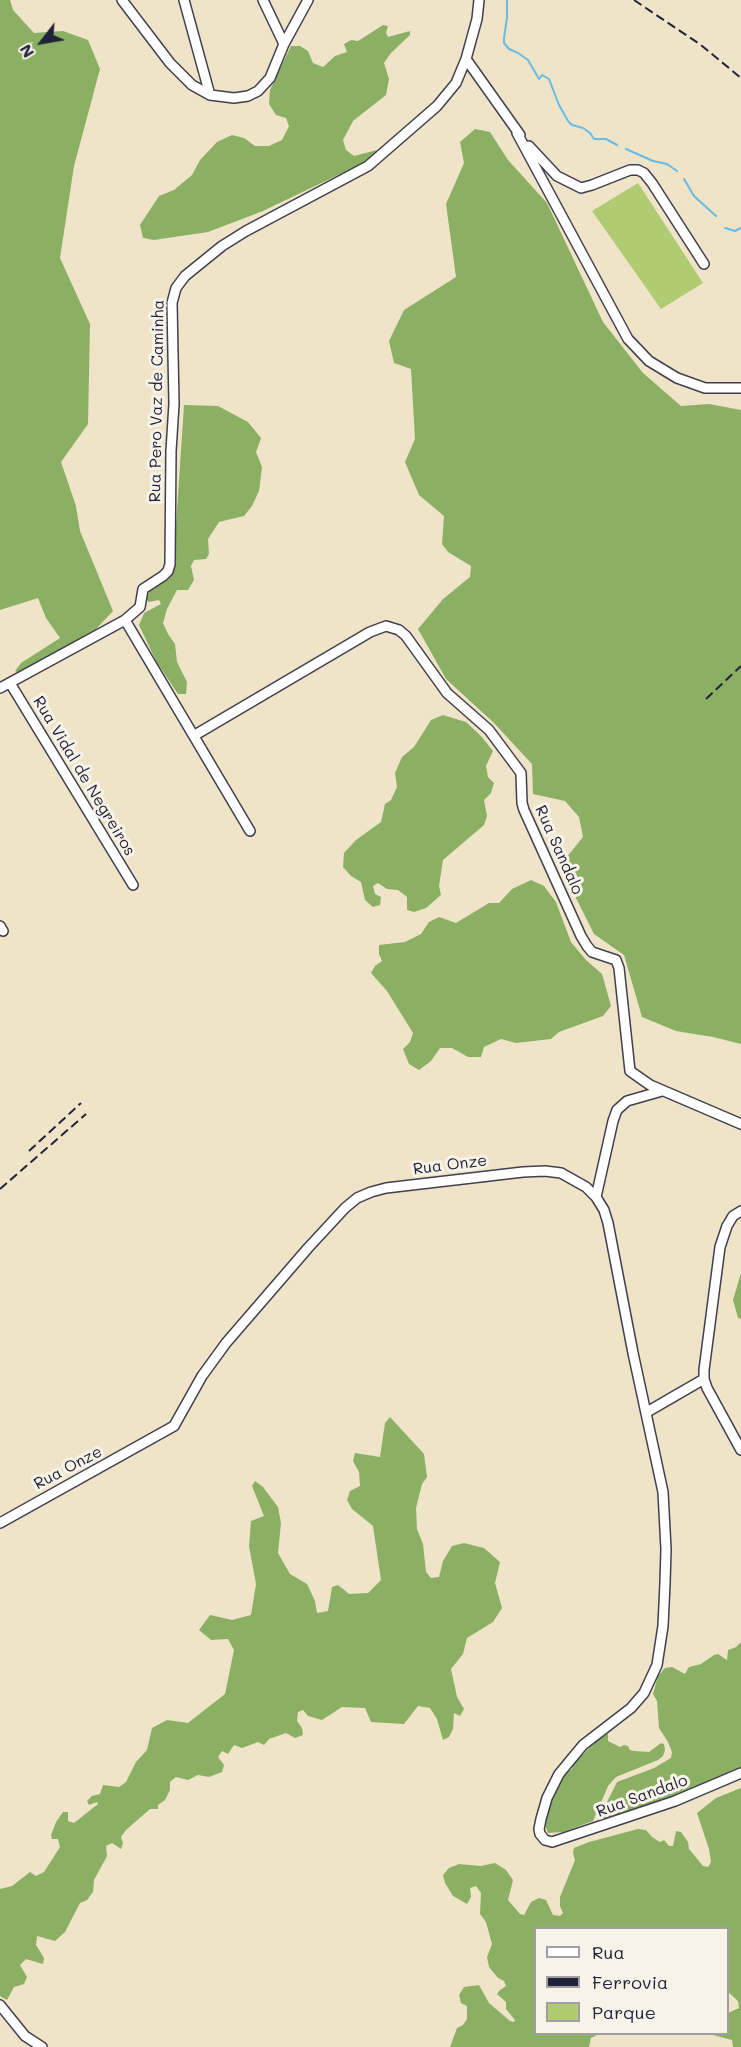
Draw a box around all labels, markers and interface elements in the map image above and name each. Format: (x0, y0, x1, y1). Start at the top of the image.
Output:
north arrow (12, 12, 72, 72)
text: N (14, 41, 38, 62)
street label: Rua Pero Vaz de Caminha (146, 299, 168, 503)
street label: Rua Vidal de Negreiros (29, 693, 139, 859)
street label: Rua Sandalo (531, 802, 587, 898)
street label: Rua Onze (412, 1151, 488, 1179)
street label: Rua Onze (31, 1442, 105, 1494)
street label: Rua Sandalo (594, 1771, 690, 1821)
legend (534, 1927, 729, 2035)
text: Rua (592, 1940, 625, 1964)
text: Ferrovia (592, 1970, 668, 1994)
text: Parque (592, 2000, 656, 2024)

